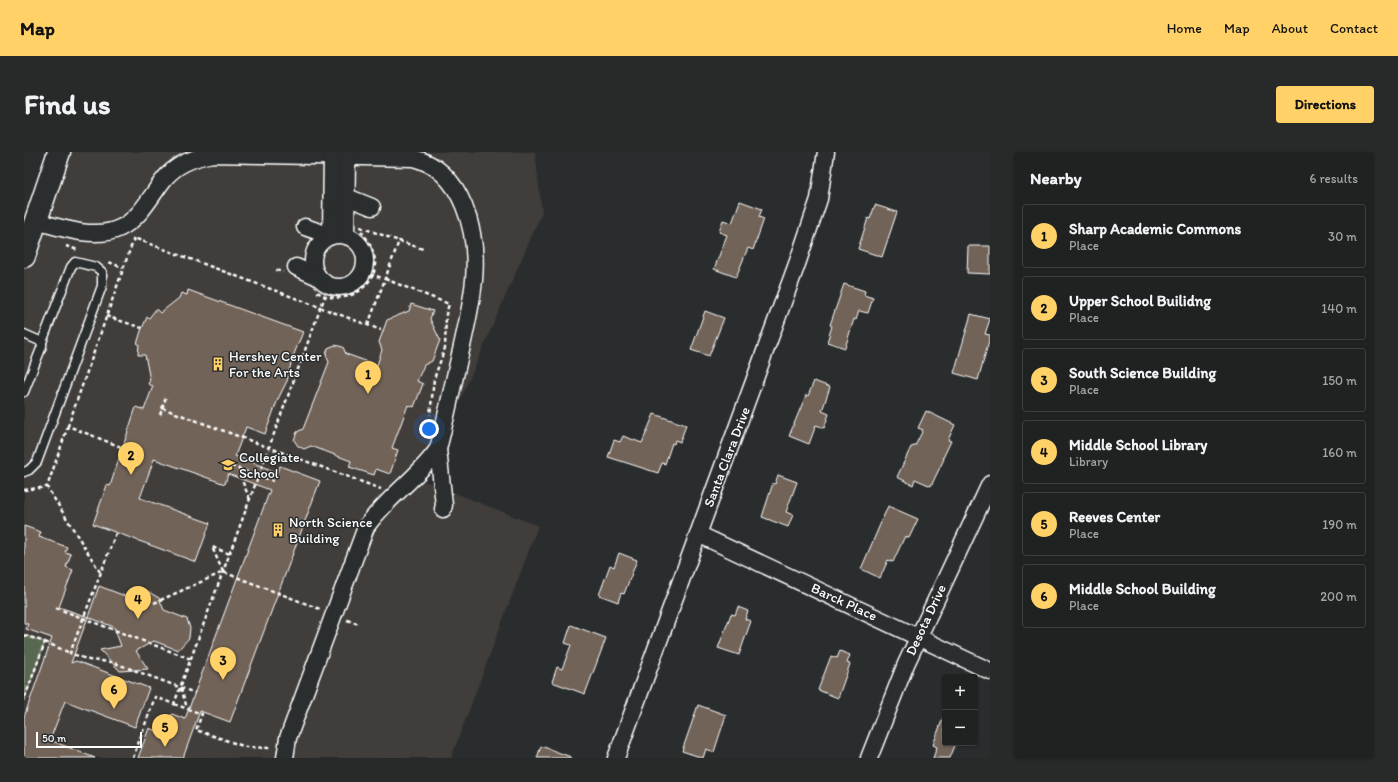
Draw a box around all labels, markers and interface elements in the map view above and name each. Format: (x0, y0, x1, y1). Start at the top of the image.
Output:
text: Map (20, 17, 55, 40)
text: Home (1167, 20, 1202, 37)
text: Map (1224, 20, 1250, 37)
text: About (1272, 20, 1308, 37)
text: Contact (1330, 20, 1378, 37)
button: Directions (1276, 86, 1374, 123)
text: Find us (24, 87, 111, 121)
text: Nearby (1030, 168, 1082, 188)
text: 6 results (1310, 171, 1358, 186)
text: Sharp Academic Commons (1069, 220, 1241, 238)
text: 1 (1041, 229, 1047, 244)
text: 30 m (1328, 229, 1357, 244)
text: Place (1069, 238, 1099, 253)
text: Upper School Builidng (1069, 292, 1211, 310)
text: 2 (1041, 301, 1047, 316)
text: 140 m (1321, 301, 1357, 316)
text: Place (1069, 310, 1099, 325)
place label: Hershey Center For the Arts (229, 348, 322, 381)
building icon: Hershey Center For the Arts (210, 356, 226, 372)
pin: 1 (355, 361, 381, 394)
text: South Science Building (1069, 364, 1216, 382)
text: 3 (1040, 373, 1048, 388)
text: 150 m (1322, 373, 1357, 388)
text: Place (1069, 382, 1099, 397)
street label: Santa Clara Drive (700, 404, 754, 509)
your location (419, 419, 439, 439)
text: Middle School Library (1069, 436, 1207, 454)
pin: 2 (118, 442, 144, 475)
text: 4 (1040, 445, 1048, 460)
text: 160 m (1322, 445, 1357, 460)
place label: Collegiate School (239, 449, 300, 482)
text: Library (1069, 454, 1108, 469)
school or university icon: Collegiate School (220, 457, 236, 473)
text: Reeves Center (1069, 508, 1160, 526)
place label: North Science Building (289, 514, 373, 547)
text: 5 (1041, 517, 1047, 532)
text: 190 m (1322, 517, 1357, 532)
building icon: North Science Building (270, 522, 286, 538)
text: Place (1069, 526, 1099, 541)
street label: Barck Place (808, 579, 880, 625)
text: Middle School Building (1069, 580, 1216, 598)
street label: Desota Drive (902, 581, 950, 658)
pin: 4 (125, 586, 151, 619)
text: 6 (1041, 589, 1047, 604)
text: 200 m (1320, 589, 1357, 604)
text: Place (1069, 598, 1099, 613)
pin: 3 (210, 647, 236, 680)
map controls (942, 674, 978, 746)
button: + (942, 674, 978, 710)
pin: 6 (101, 676, 127, 709)
button: − (942, 710, 978, 746)
pin: 5 (152, 714, 178, 747)
scale bar (36, 730, 142, 749)
text: 50 m (42, 732, 66, 745)

